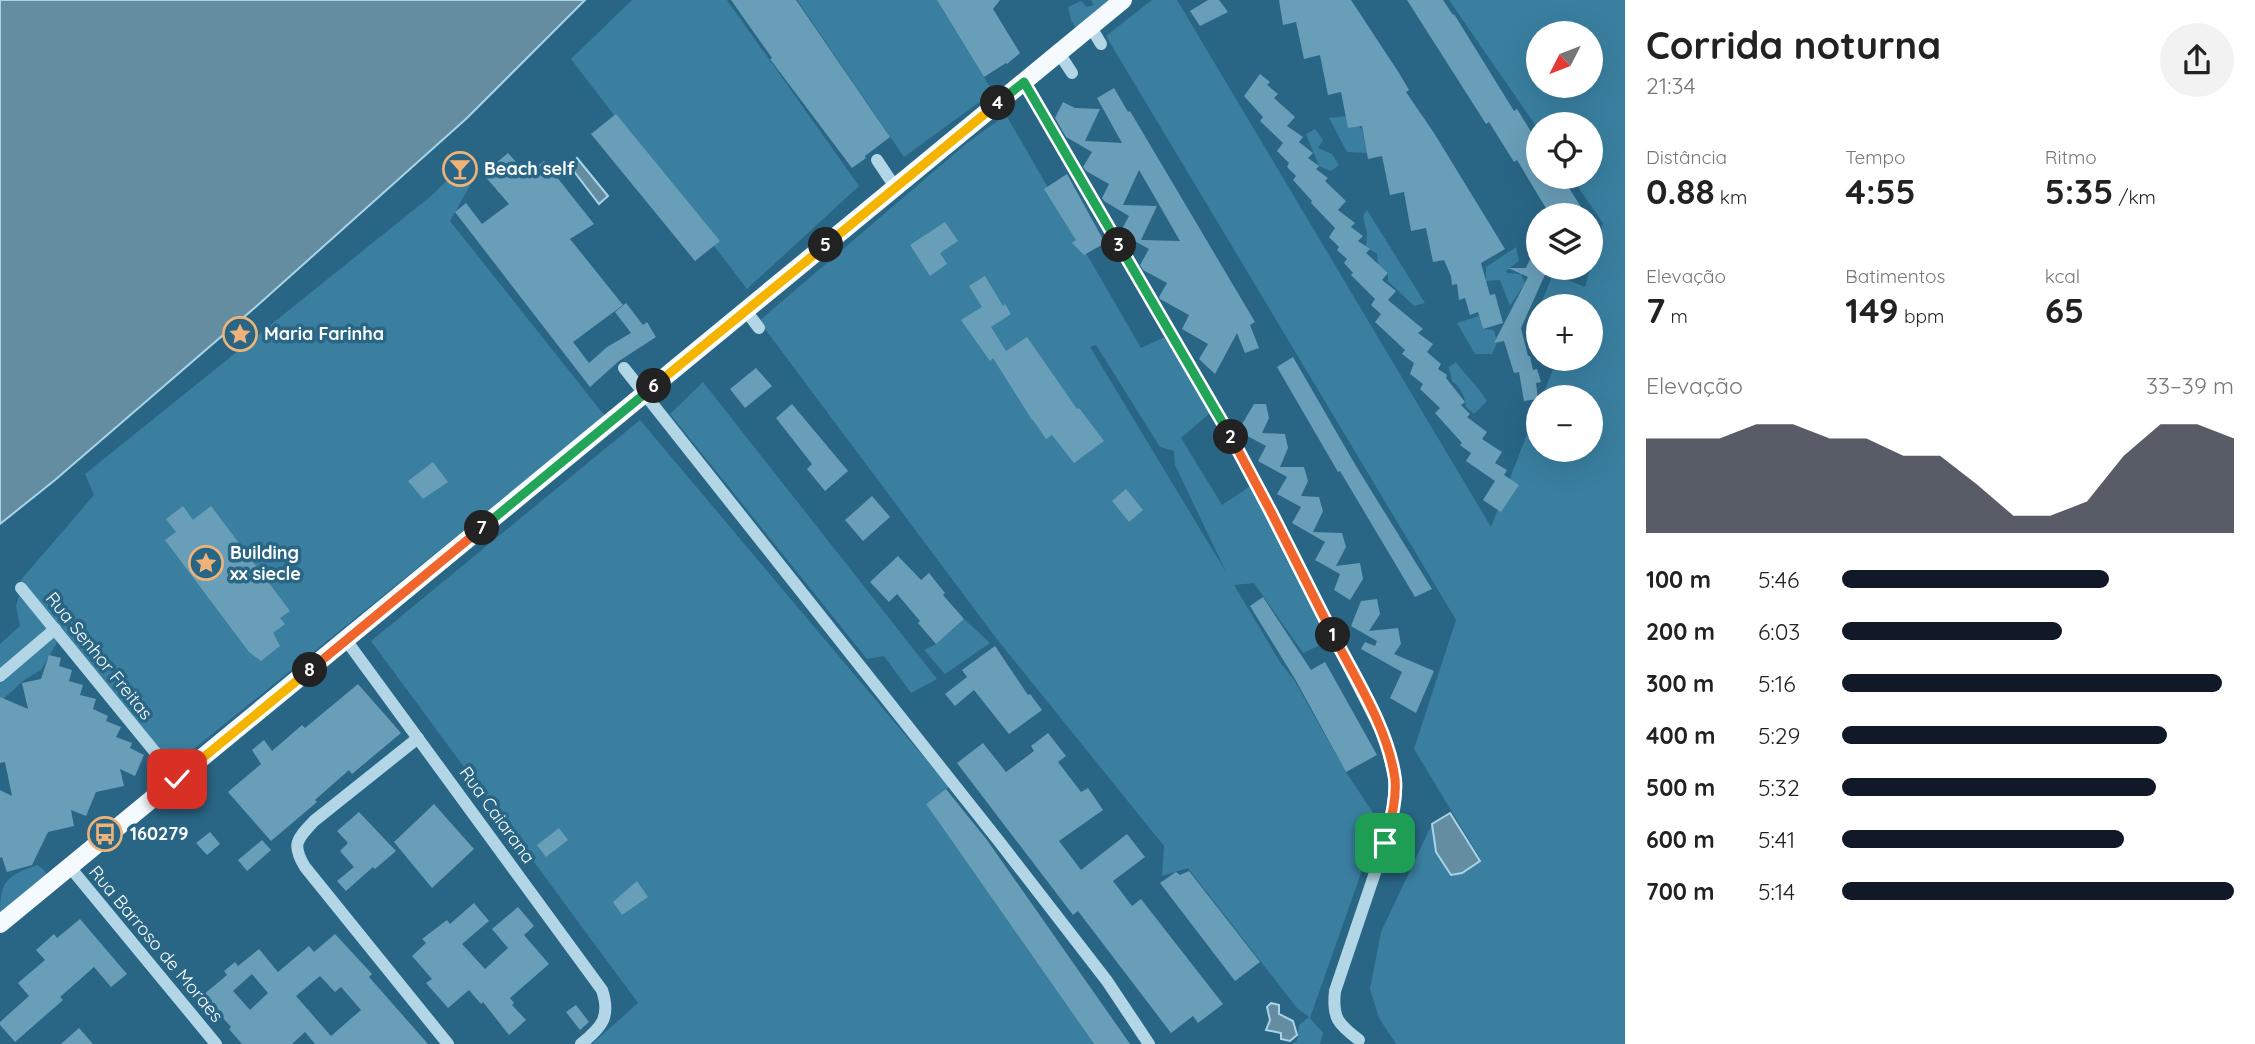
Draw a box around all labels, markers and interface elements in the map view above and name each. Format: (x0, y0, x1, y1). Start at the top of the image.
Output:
north arrow (1526, 21, 1603, 98)
map controls (1526, 21, 1603, 462)
text: Corrida noturna (1646, 21, 1941, 69)
button: share (2160, 23, 2234, 97)
text: 21:34 (1646, 71, 1696, 100)
pin: 4 (981, 86, 1016, 120)
text: 4 (992, 90, 1003, 114)
button: locate (1526, 112, 1603, 189)
text: Distância (1646, 145, 1727, 169)
text: Tempo (1845, 145, 1906, 169)
text: Ritmo (2045, 145, 2097, 169)
bar icon: Beach self (441, 150, 479, 188)
place label: Beach self (484, 157, 575, 180)
text: 0.88 (1646, 169, 1715, 213)
text: 4:55 (1845, 169, 1916, 213)
text: 5:35 (2045, 169, 2113, 213)
text: km (1715, 185, 1747, 209)
text: /km (2113, 185, 2156, 209)
button: layers (1526, 203, 1603, 280)
pin: 5 (808, 228, 844, 262)
pin: 3 (1102, 228, 1136, 262)
text: 5 (820, 232, 831, 256)
text: 3 (1113, 232, 1124, 256)
text: Elevação (1646, 264, 1726, 288)
text: Batimentos (1845, 264, 1946, 288)
text: kcal (2045, 264, 2080, 288)
text: 7 (1646, 288, 1665, 332)
text: 149 (1845, 288, 1899, 332)
text: 65 (2045, 288, 2084, 332)
button: + (1526, 294, 1603, 371)
text: m (1665, 304, 1688, 328)
text: bpm (1899, 304, 1944, 328)
place icon: Maria Farinha (221, 315, 259, 353)
place label: Maria Farinha (264, 322, 384, 345)
pin: 6 (636, 368, 672, 404)
text: Elevação (1646, 371, 1743, 400)
text: 33–39 m (2146, 371, 2234, 400)
text: 6 (648, 373, 659, 397)
button: − (1526, 385, 1603, 462)
pin: 2 (1214, 420, 1248, 454)
text: 2 (1225, 424, 1236, 448)
pin: 7 (464, 510, 500, 546)
text: 7 (476, 515, 487, 539)
place label: Building xx siecle (230, 541, 301, 585)
place icon: Building xx siecle (187, 544, 225, 582)
text: 100 m (1646, 565, 1711, 594)
text: 5:46 (1758, 565, 1799, 594)
street label: Rua Senhor Freitas (41, 587, 158, 724)
text: 200 m (1646, 617, 1715, 646)
text: 6:03 (1758, 617, 1800, 646)
pin: 1 (1316, 618, 1350, 652)
text: 1 (1329, 622, 1336, 646)
pin: 8 (292, 652, 328, 688)
text: 8 (304, 657, 315, 681)
text: 300 m (1646, 669, 1714, 698)
text: 5:16 (1758, 669, 1796, 698)
text: 400 m (1646, 721, 1715, 750)
text: 5:29 (1758, 721, 1800, 750)
pin (147, 749, 207, 809)
icon: check (158, 760, 196, 798)
street label: Rua Caiarana (455, 762, 540, 868)
text: 500 m (1646, 773, 1715, 802)
text: 5:32 (1758, 773, 1800, 802)
pin (1355, 813, 1415, 873)
bus stop icon: 160279 (86, 815, 124, 853)
place label: 160279 (130, 822, 188, 845)
icon: arrive (1366, 824, 1404, 862)
text: 600 m (1646, 825, 1715, 854)
text: 5:41 (1758, 825, 1795, 854)
street label: Rua Barroso de Moraes (84, 861, 229, 1027)
text: 700 m (1646, 877, 1715, 906)
text: 5:14 (1758, 877, 1795, 906)

